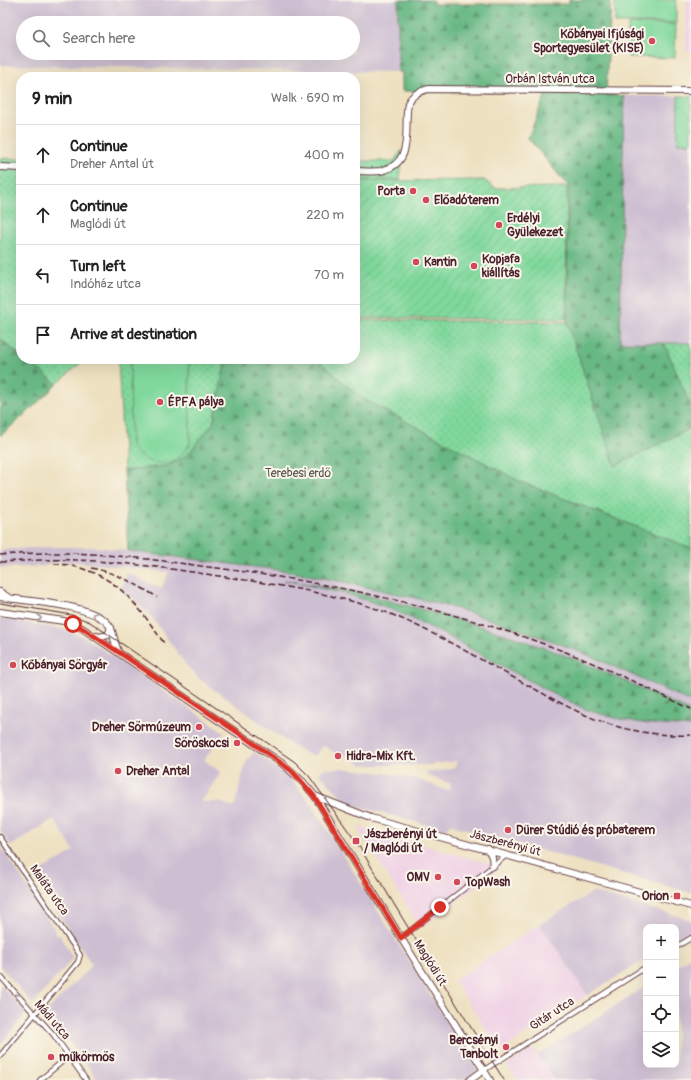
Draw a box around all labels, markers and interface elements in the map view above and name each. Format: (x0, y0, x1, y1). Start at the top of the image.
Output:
search box (16, 16, 360, 60)
icon: search (30, 27, 52, 49)
place label: Kőbányai Ifjúsági Sportegyesület (KISE) (533, 27, 644, 56)
text: Search here (62, 29, 135, 48)
marker: Kőbányai Ifjúsági Sportegyesület (KISE) (647, 36, 657, 46)
street label: Orbán István utca (505, 72, 595, 87)
text: 9 min (32, 88, 72, 109)
text: Walk · 690 m (271, 90, 344, 106)
text: Continue (70, 137, 128, 156)
icon: ahead (32, 144, 54, 166)
text: 400 m (304, 147, 344, 163)
text: Dreher Antal út (70, 156, 154, 172)
place label: Porta (377, 184, 405, 199)
marker: Porta (408, 186, 418, 196)
place label: Előadóterem (434, 193, 499, 208)
marker: Előadóterem (421, 195, 431, 205)
text: Continue (70, 197, 128, 216)
icon: ahead (32, 204, 54, 226)
text: 220 m (306, 207, 344, 223)
place label: Erdélyi Gyülekezet (507, 211, 564, 240)
text: Maglódi út (70, 216, 126, 232)
marker: Erdélyi Gyülekezet (494, 220, 504, 230)
place label: Kopjafa kiállítás (481, 252, 520, 281)
place label: Kantin (424, 255, 457, 270)
text: Turn left (70, 257, 126, 276)
marker: Kantin (411, 257, 421, 267)
marker: Kopjafa kiállítás (469, 261, 479, 271)
icon: left (32, 264, 54, 286)
text: 70 m (314, 267, 344, 283)
text: Indóház utca (70, 276, 141, 292)
icon: arrive (32, 324, 54, 346)
text: Arrive at destination (70, 325, 197, 344)
place label: ÉPFA pálya (168, 394, 224, 410)
marker: ÉPFA pálya (155, 397, 165, 407)
park label: Terebesi erdő (265, 466, 331, 481)
one-way arrow (92, 612, 100, 620)
one-way arrow (36, 613, 42, 622)
route start (64, 615, 82, 633)
place label: Kőbányai Sörgyár (21, 658, 108, 673)
marker: Kőbányai Sörgyár (8, 660, 18, 670)
place label: Dreher Sörmúzeum (92, 720, 191, 735)
marker: Dreher Sörmúzeum (194, 722, 204, 732)
place label: Söröskocsi (174, 736, 229, 751)
marker: Söröskocsi (232, 738, 242, 748)
place label: Hidra-Mix Kft. (346, 749, 416, 764)
marker: Hidra-Mix Kft. (333, 751, 343, 761)
place label: Dreher Antal (126, 764, 190, 779)
marker: Dreher Antal (113, 766, 123, 776)
place label: Dürer Stúdió és próbaterem (516, 823, 655, 838)
marker: Dürer Stúdió és próbaterem (503, 825, 513, 835)
street label: Jászberényi út (468, 826, 542, 860)
place label: Jászberényi út / Maglódi út (364, 827, 438, 856)
marker: Jászberényi út / Maglódi út (351, 836, 361, 846)
street label: Maláta utca (26, 862, 72, 919)
place label: OMV (407, 870, 430, 885)
marker: OMV (433, 872, 443, 882)
place label: TopWash (464, 875, 511, 890)
marker: TopWash (452, 877, 462, 887)
place label: Orion (642, 889, 669, 904)
marker: Orion (672, 891, 682, 901)
route end (431, 898, 449, 916)
map controls (643, 924, 679, 1068)
button: + (643, 924, 679, 960)
street label: Maglódi út (410, 937, 450, 989)
button: − (643, 960, 679, 996)
one-way arrow (15, 993, 22, 1000)
street label: Gitár utca (527, 994, 577, 1034)
button: locate (643, 996, 679, 1032)
street label: Mádi utca (31, 997, 73, 1043)
button: layers (643, 1032, 679, 1068)
place label: Bercsényi Tanbolt (449, 1033, 499, 1062)
marker: Bercsényi Tanbolt (501, 1042, 511, 1052)
place label: műkörmös (59, 1050, 115, 1065)
marker: műkörmös (46, 1052, 56, 1062)

